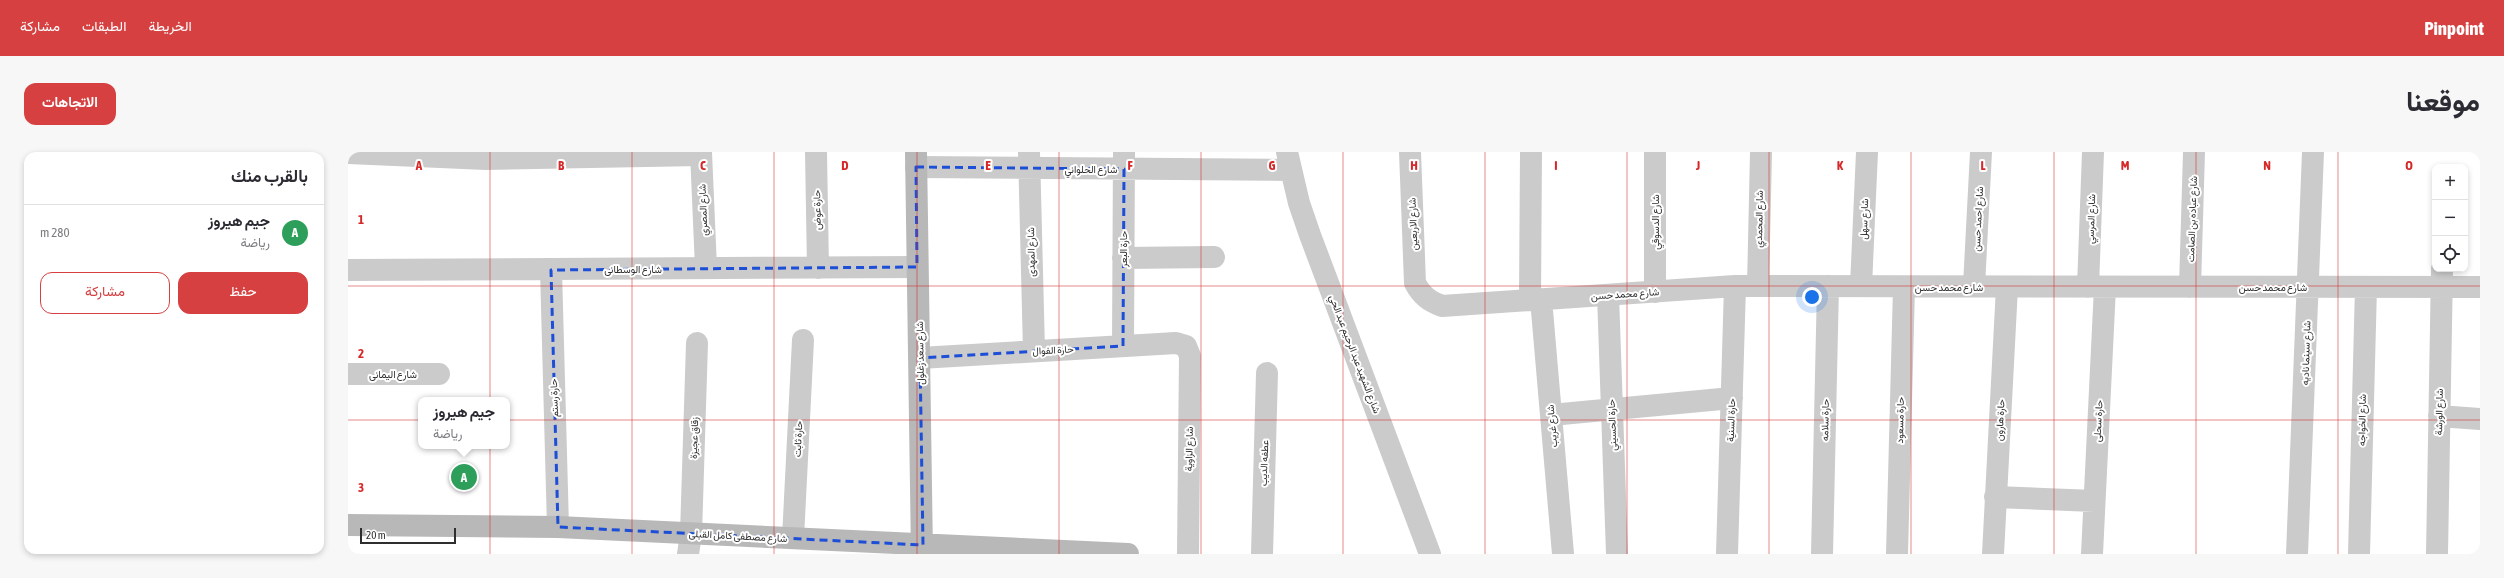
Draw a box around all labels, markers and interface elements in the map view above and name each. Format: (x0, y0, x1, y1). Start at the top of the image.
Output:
text: Pinpoint (2424, 17, 2484, 39)
text: مشاركة (20, 18, 60, 34)
text: الطبقات (82, 18, 126, 34)
text: الخريطة (148, 18, 192, 34)
button: الاتجاهات (24, 83, 116, 125)
text: موقعنا (2406, 85, 2480, 117)
text: A (415, 158, 423, 173)
text: B (558, 158, 565, 173)
text: C (700, 158, 706, 173)
text: D (841, 158, 849, 173)
text: E (985, 158, 991, 173)
text: F (1127, 158, 1133, 173)
text: G (1269, 158, 1276, 173)
text: H (1410, 158, 1418, 173)
text: I (1554, 158, 1558, 173)
text: J (1695, 158, 1700, 173)
text: K (1837, 158, 1844, 173)
text: L (1980, 158, 1986, 173)
text: M (2121, 158, 2130, 173)
text: N (2263, 158, 2271, 173)
text: O (2405, 158, 2413, 173)
street label: شارع الحلواني (1065, 164, 1118, 178)
map controls (2432, 164, 2468, 272)
button: + (2432, 164, 2468, 200)
text: بالقرب منك (231, 166, 308, 186)
street label: شارع عباده بن الصامت (2185, 176, 2200, 262)
street label: شارع المصري (697, 184, 712, 236)
street label: شارع احمد حسن (1971, 186, 1986, 252)
street label: حارة عوض (811, 190, 824, 230)
street label: شارع المحمدي (1753, 190, 1768, 248)
street label: شارع الدسوقي (1650, 194, 1664, 250)
street label: شارع المرسي (2085, 194, 2100, 244)
street label: شارع الاربعين (1407, 197, 1420, 250)
street label: شارع سهل (1858, 198, 1871, 240)
button: − (2432, 200, 2468, 236)
text: جيم هيروز (208, 212, 270, 229)
text: 1 (358, 212, 364, 227)
text: 280 m (40, 225, 70, 240)
text: A (292, 225, 298, 240)
street label: شارع المهدى (1025, 227, 1038, 277)
street label: حارة البعر (1118, 231, 1130, 268)
text: رياضة (240, 235, 270, 250)
button: locate (2432, 236, 2468, 272)
street label: شارع الوسطانى (604, 264, 662, 276)
button: مشاركة (40, 272, 170, 314)
button: حفظ (178, 272, 308, 314)
street label: شارع محمد حسن (1915, 282, 1983, 294)
street label: شارع محمد حسن (2239, 282, 2307, 294)
street label: شارع محمد حسن (1590, 286, 1660, 303)
your location (1802, 287, 1822, 307)
street label: شارع الشهيد عبد الرحيم عبد الحي (1324, 293, 1383, 416)
street label: شارع سينما ناديه (2299, 320, 2314, 386)
street label: شارع سعد زغلول (914, 321, 927, 385)
street label: حارة الفوال (1032, 343, 1074, 358)
text: 2 (358, 346, 364, 361)
street label: شارع اليمانى (369, 369, 417, 381)
street label: حارة رستم (548, 378, 561, 417)
street label: شارع الورشة (2433, 388, 2446, 436)
street label: شارع الخواجه (2356, 394, 2369, 446)
street label: حارة مسعود (1894, 396, 1907, 443)
popup (418, 397, 510, 449)
street label: حارة الحسيني (1606, 398, 1621, 451)
street label: حارة السنية (1725, 398, 1738, 442)
street label: حارة سلامه (1819, 398, 1832, 441)
street label: حارة هارون (1993, 398, 2008, 441)
street label: حارة سحلى (2091, 399, 2106, 442)
text: جيم هيروز (433, 403, 495, 420)
street label: شارع غريب (1545, 404, 1560, 448)
street label: زقاق عجيزة (688, 417, 701, 459)
street label: حارة ثابت (792, 420, 805, 457)
text: رياضة (433, 426, 463, 441)
street label: شارع الزاوية (1183, 426, 1196, 472)
street label: عطفه الديب (1258, 440, 1271, 486)
pin: A (451, 462, 477, 492)
text: 3 (358, 480, 364, 495)
scale bar (360, 526, 456, 545)
street label: شارع مصطفى كامل القبلى (688, 528, 788, 545)
text: 20 m (366, 529, 386, 541)

